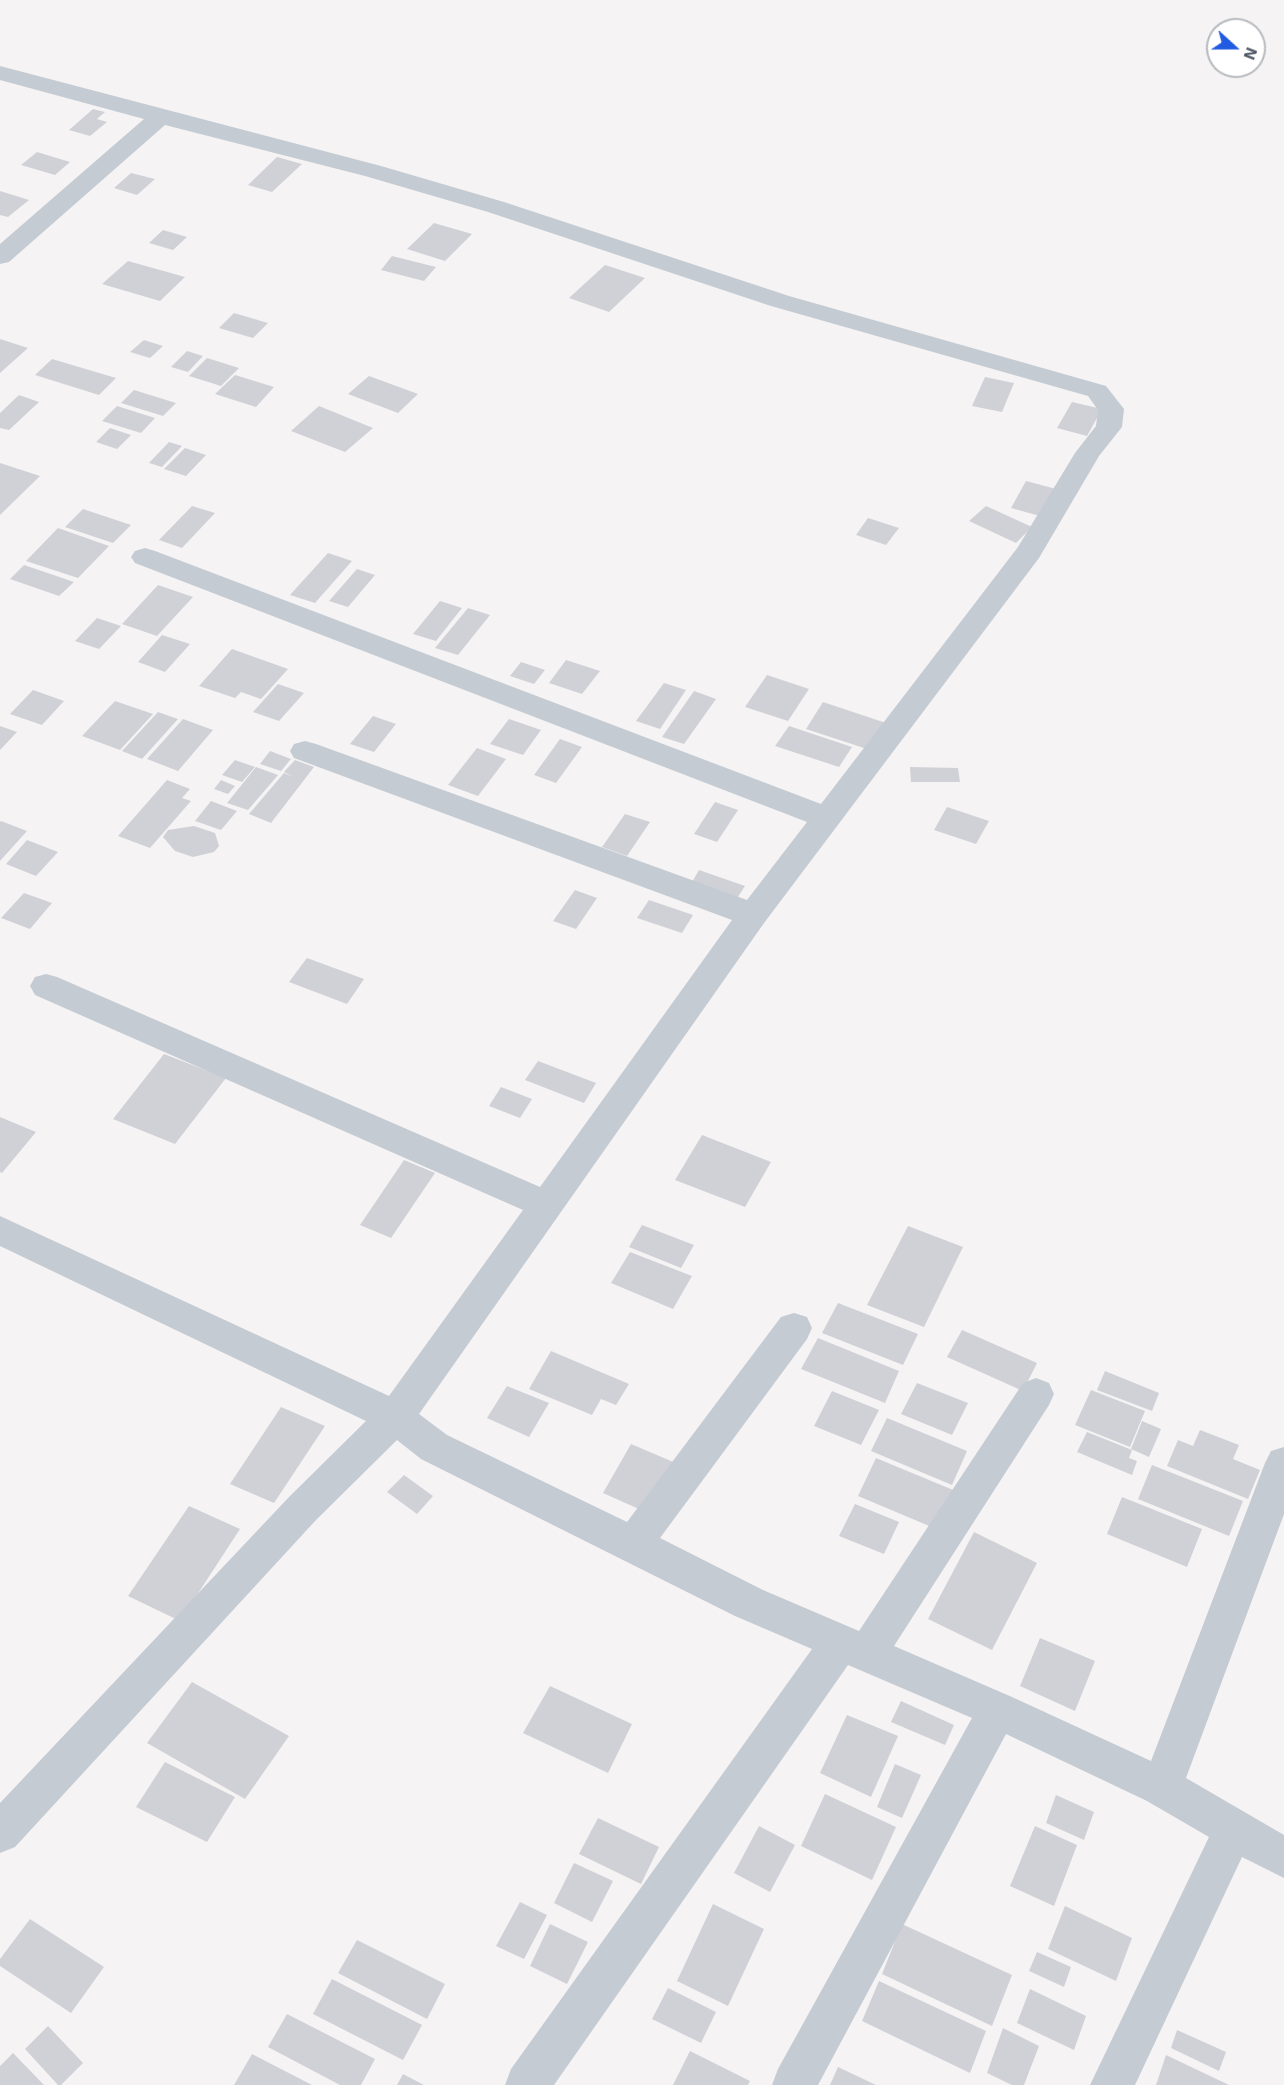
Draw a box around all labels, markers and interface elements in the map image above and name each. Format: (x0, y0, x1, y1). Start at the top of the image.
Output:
north arrow (1206, 18, 1266, 78)
text: N (1240, 45, 1262, 63)

